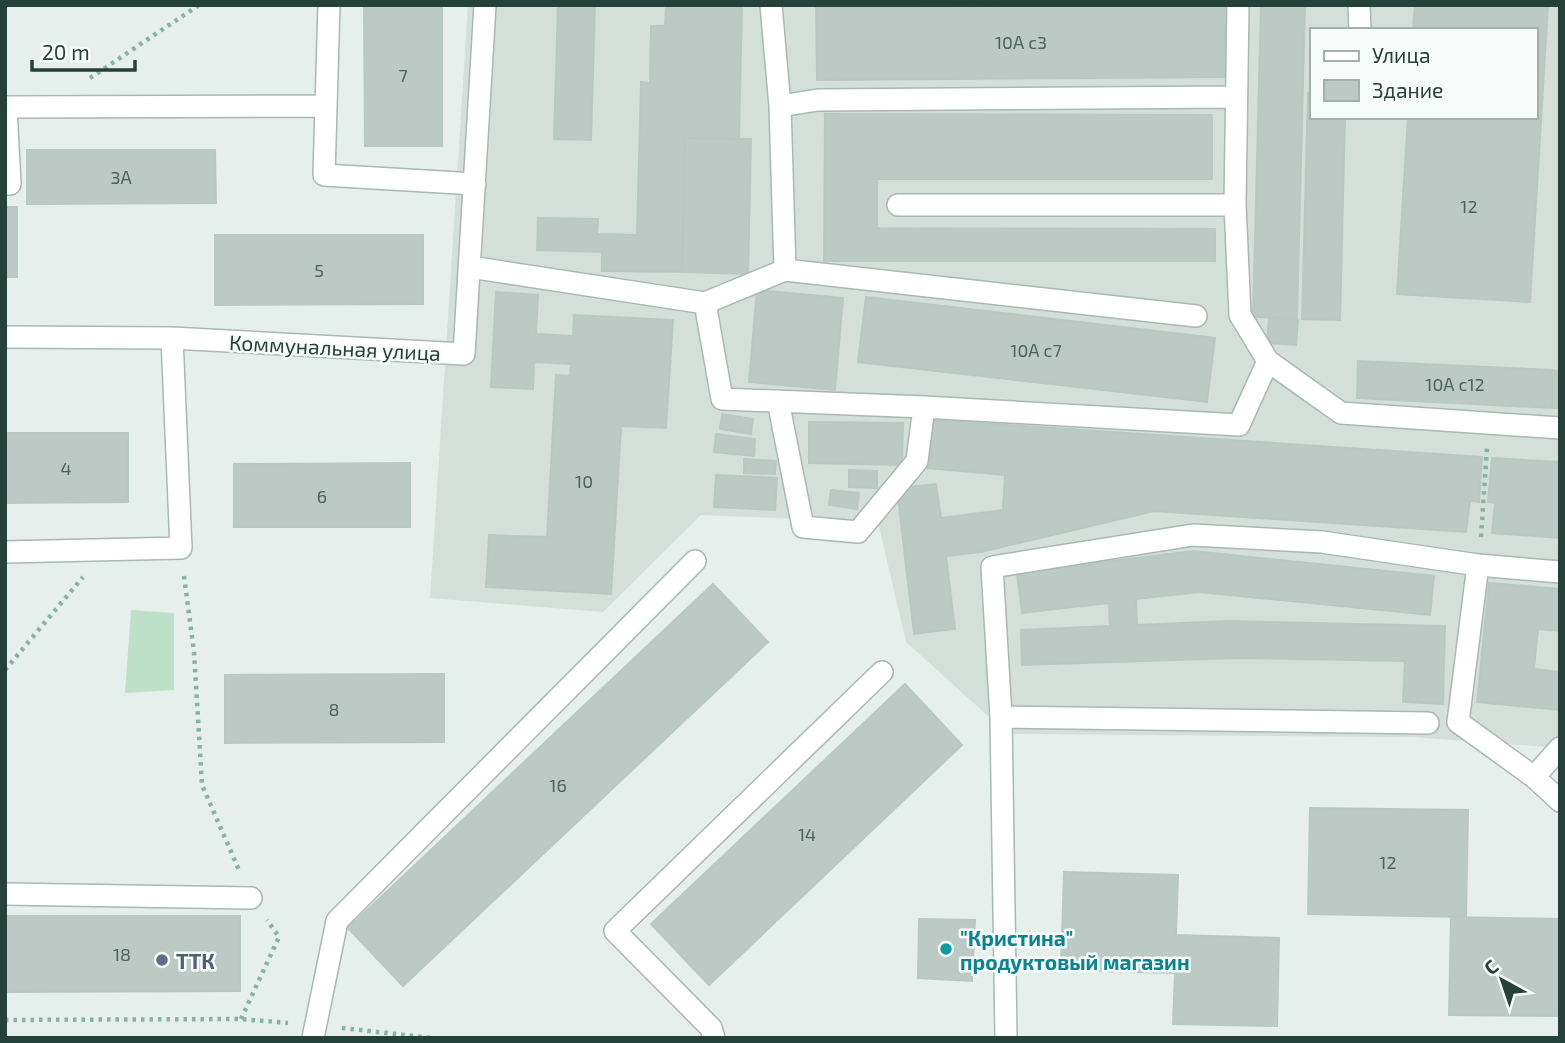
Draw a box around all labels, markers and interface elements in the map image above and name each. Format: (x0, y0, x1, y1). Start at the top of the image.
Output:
scale bar (32, 28, 135, 72)
legend (1310, 28, 1537, 119)
house number: 10А с3 (995, 31, 1047, 53)
text: 20 m (42, 39, 90, 64)
text: Улица (1372, 42, 1431, 67)
house number: 7 (398, 64, 408, 86)
text: Здание (1372, 77, 1443, 102)
house number: 3А (110, 166, 132, 188)
house number: 12 (1460, 195, 1478, 217)
house number: 5 (314, 259, 324, 281)
street label: Коммунальная улица (228, 329, 442, 366)
house number: 10А с7 (1010, 339, 1062, 361)
house number: 10А с12 (1425, 373, 1485, 395)
house number: 4 (60, 457, 72, 479)
house number: 10 (575, 470, 593, 492)
house number: 6 (317, 485, 327, 507)
house number: 8 (329, 698, 339, 720)
house number: 16 (549, 774, 567, 796)
house number: 14 (798, 823, 816, 845)
house number: 12 (1379, 851, 1397, 873)
place label: "Кристина" продуктовый магазин (960, 925, 1190, 974)
marker: "Кристина" продуктовый магазин (938, 941, 954, 957)
house number: 18 (113, 943, 131, 965)
north arrow (1467, 945, 1537, 1015)
place label: ТТК (176, 948, 215, 973)
marker: ТТК (154, 952, 170, 968)
text: С (1479, 954, 1502, 979)

